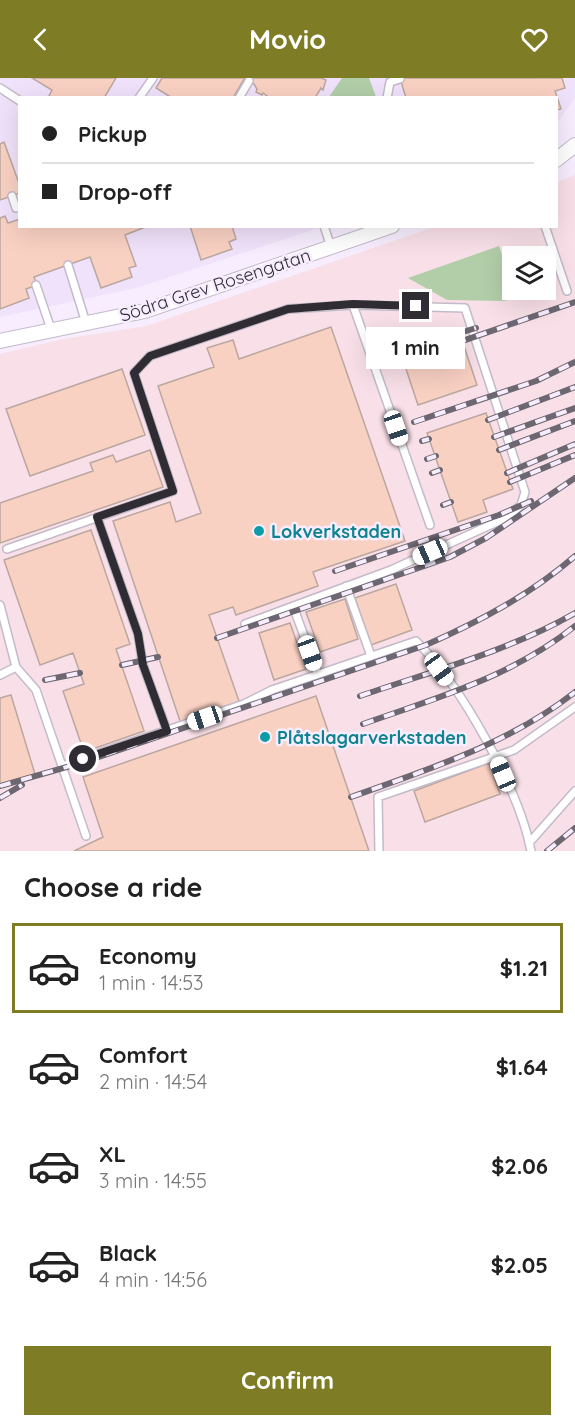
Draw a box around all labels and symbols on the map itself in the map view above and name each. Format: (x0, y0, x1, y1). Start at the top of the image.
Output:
street label: Södra Grev Rosengatan (117, 243, 313, 327)
route end (402, 292, 429, 319)
callout: 1 min (366, 327, 466, 369)
car (382, 408, 410, 448)
place label: Lokverkstaden (271, 520, 401, 543)
marker: Lokverkstaden (252, 524, 266, 538)
car (410, 536, 450, 568)
car (295, 633, 325, 673)
car (421, 649, 457, 689)
car (185, 704, 225, 732)
place label: Plåtslagarverkstaden (277, 726, 467, 749)
marker: Plåtslagarverkstaden (258, 730, 272, 744)
route start (69, 745, 96, 772)
car (488, 754, 518, 794)

